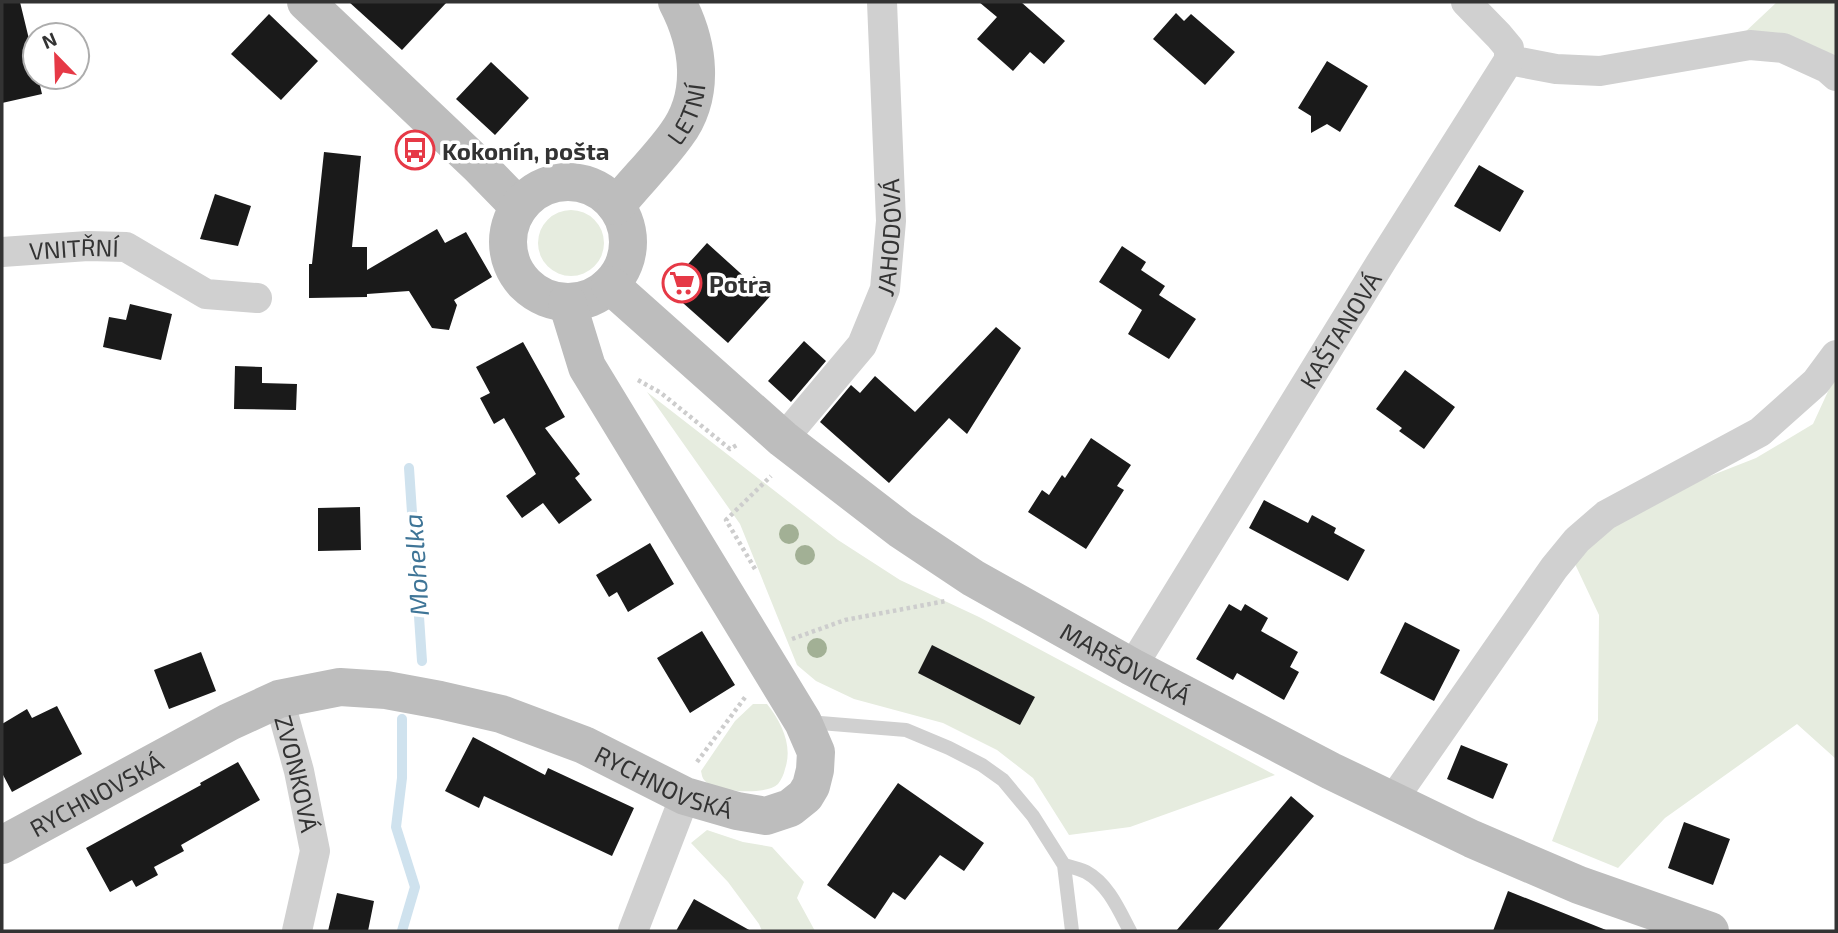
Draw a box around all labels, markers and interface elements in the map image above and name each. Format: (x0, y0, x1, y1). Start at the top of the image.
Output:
north arrow (21, 21, 91, 91)
text: N (38, 27, 60, 53)
street label: LETNÍ (660, 81, 710, 150)
bus stop icon: Kokonín, pošta (394, 129, 436, 171)
place label: Kokonín, pošta (442, 136, 609, 165)
street label: JAHODOVÁ (870, 178, 906, 299)
street label: VNITŘNÍ (28, 231, 120, 265)
supermarket icon: Potra (661, 262, 703, 304)
street label: KAŠTANOVÁ (1293, 266, 1386, 393)
place label: Potra (709, 269, 772, 298)
water label: Mohelka (396, 513, 434, 617)
street label: MARŠOVICKÁ (1056, 616, 1196, 710)
street label: ZVONKOVÁ (270, 712, 325, 835)
street label: RYCHNOVSKÁ (590, 739, 736, 824)
street label: RYCHNOVSKÁ (24, 746, 168, 842)

